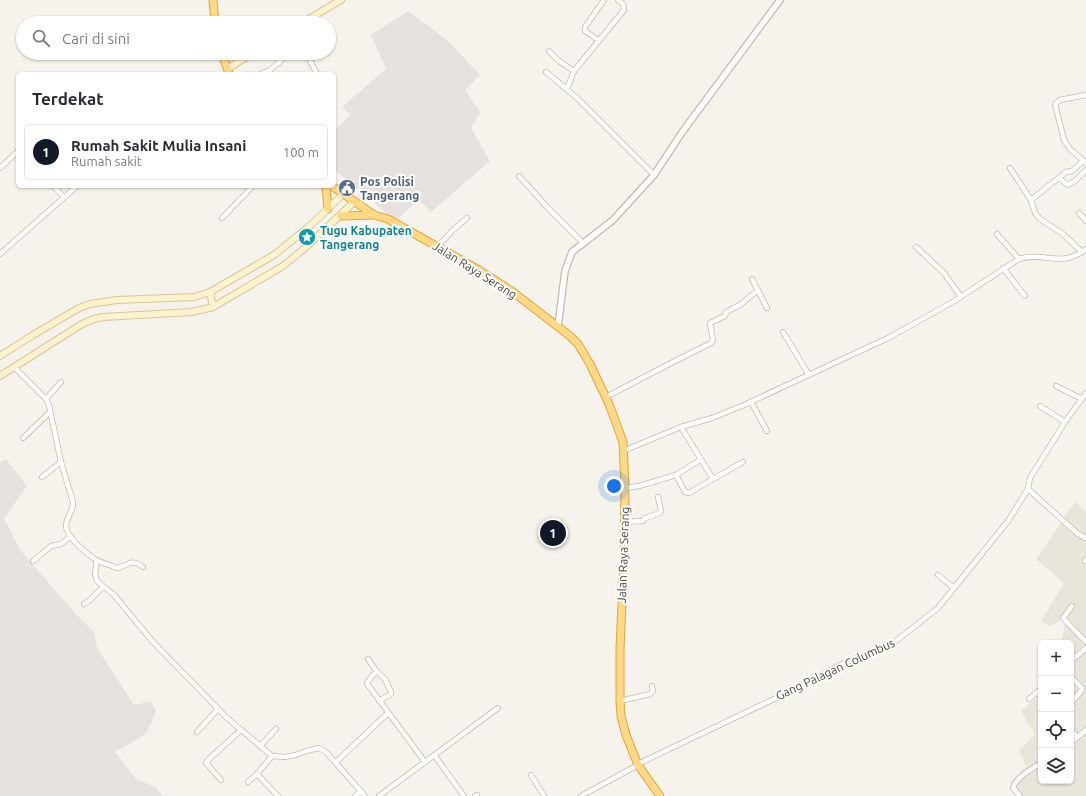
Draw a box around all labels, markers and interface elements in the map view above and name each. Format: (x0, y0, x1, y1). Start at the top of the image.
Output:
search box (16, 16, 336, 60)
icon: search (30, 27, 52, 49)
text: Cari di sini (62, 30, 130, 47)
text: Terdekat (32, 89, 104, 108)
text: Rumah Sakit Mulia Insani (71, 137, 246, 154)
text: 1 (42, 145, 50, 159)
text: 100 m (283, 145, 319, 159)
text: Rumah sakit (71, 154, 142, 168)
place label: Pos Polisi Tangerang (360, 175, 419, 202)
public building icon: Pos Polisi Tangerang (337, 178, 357, 198)
place label: Tugu Kabupaten Tangerang (320, 224, 412, 251)
place icon: Tugu Kabupaten Tangerang (297, 227, 317, 247)
street label: Jalan Raya Serang (431, 239, 519, 301)
your location (604, 476, 624, 496)
street label: Jalan Raya Serang (615, 506, 631, 604)
pin: 1 (540, 518, 566, 548)
street label: Gang Palagan Columbus (773, 636, 897, 702)
map controls (1038, 640, 1074, 784)
button: + (1038, 640, 1074, 676)
button: − (1038, 676, 1074, 712)
button: locate (1038, 712, 1074, 748)
button: layers (1038, 748, 1074, 784)

